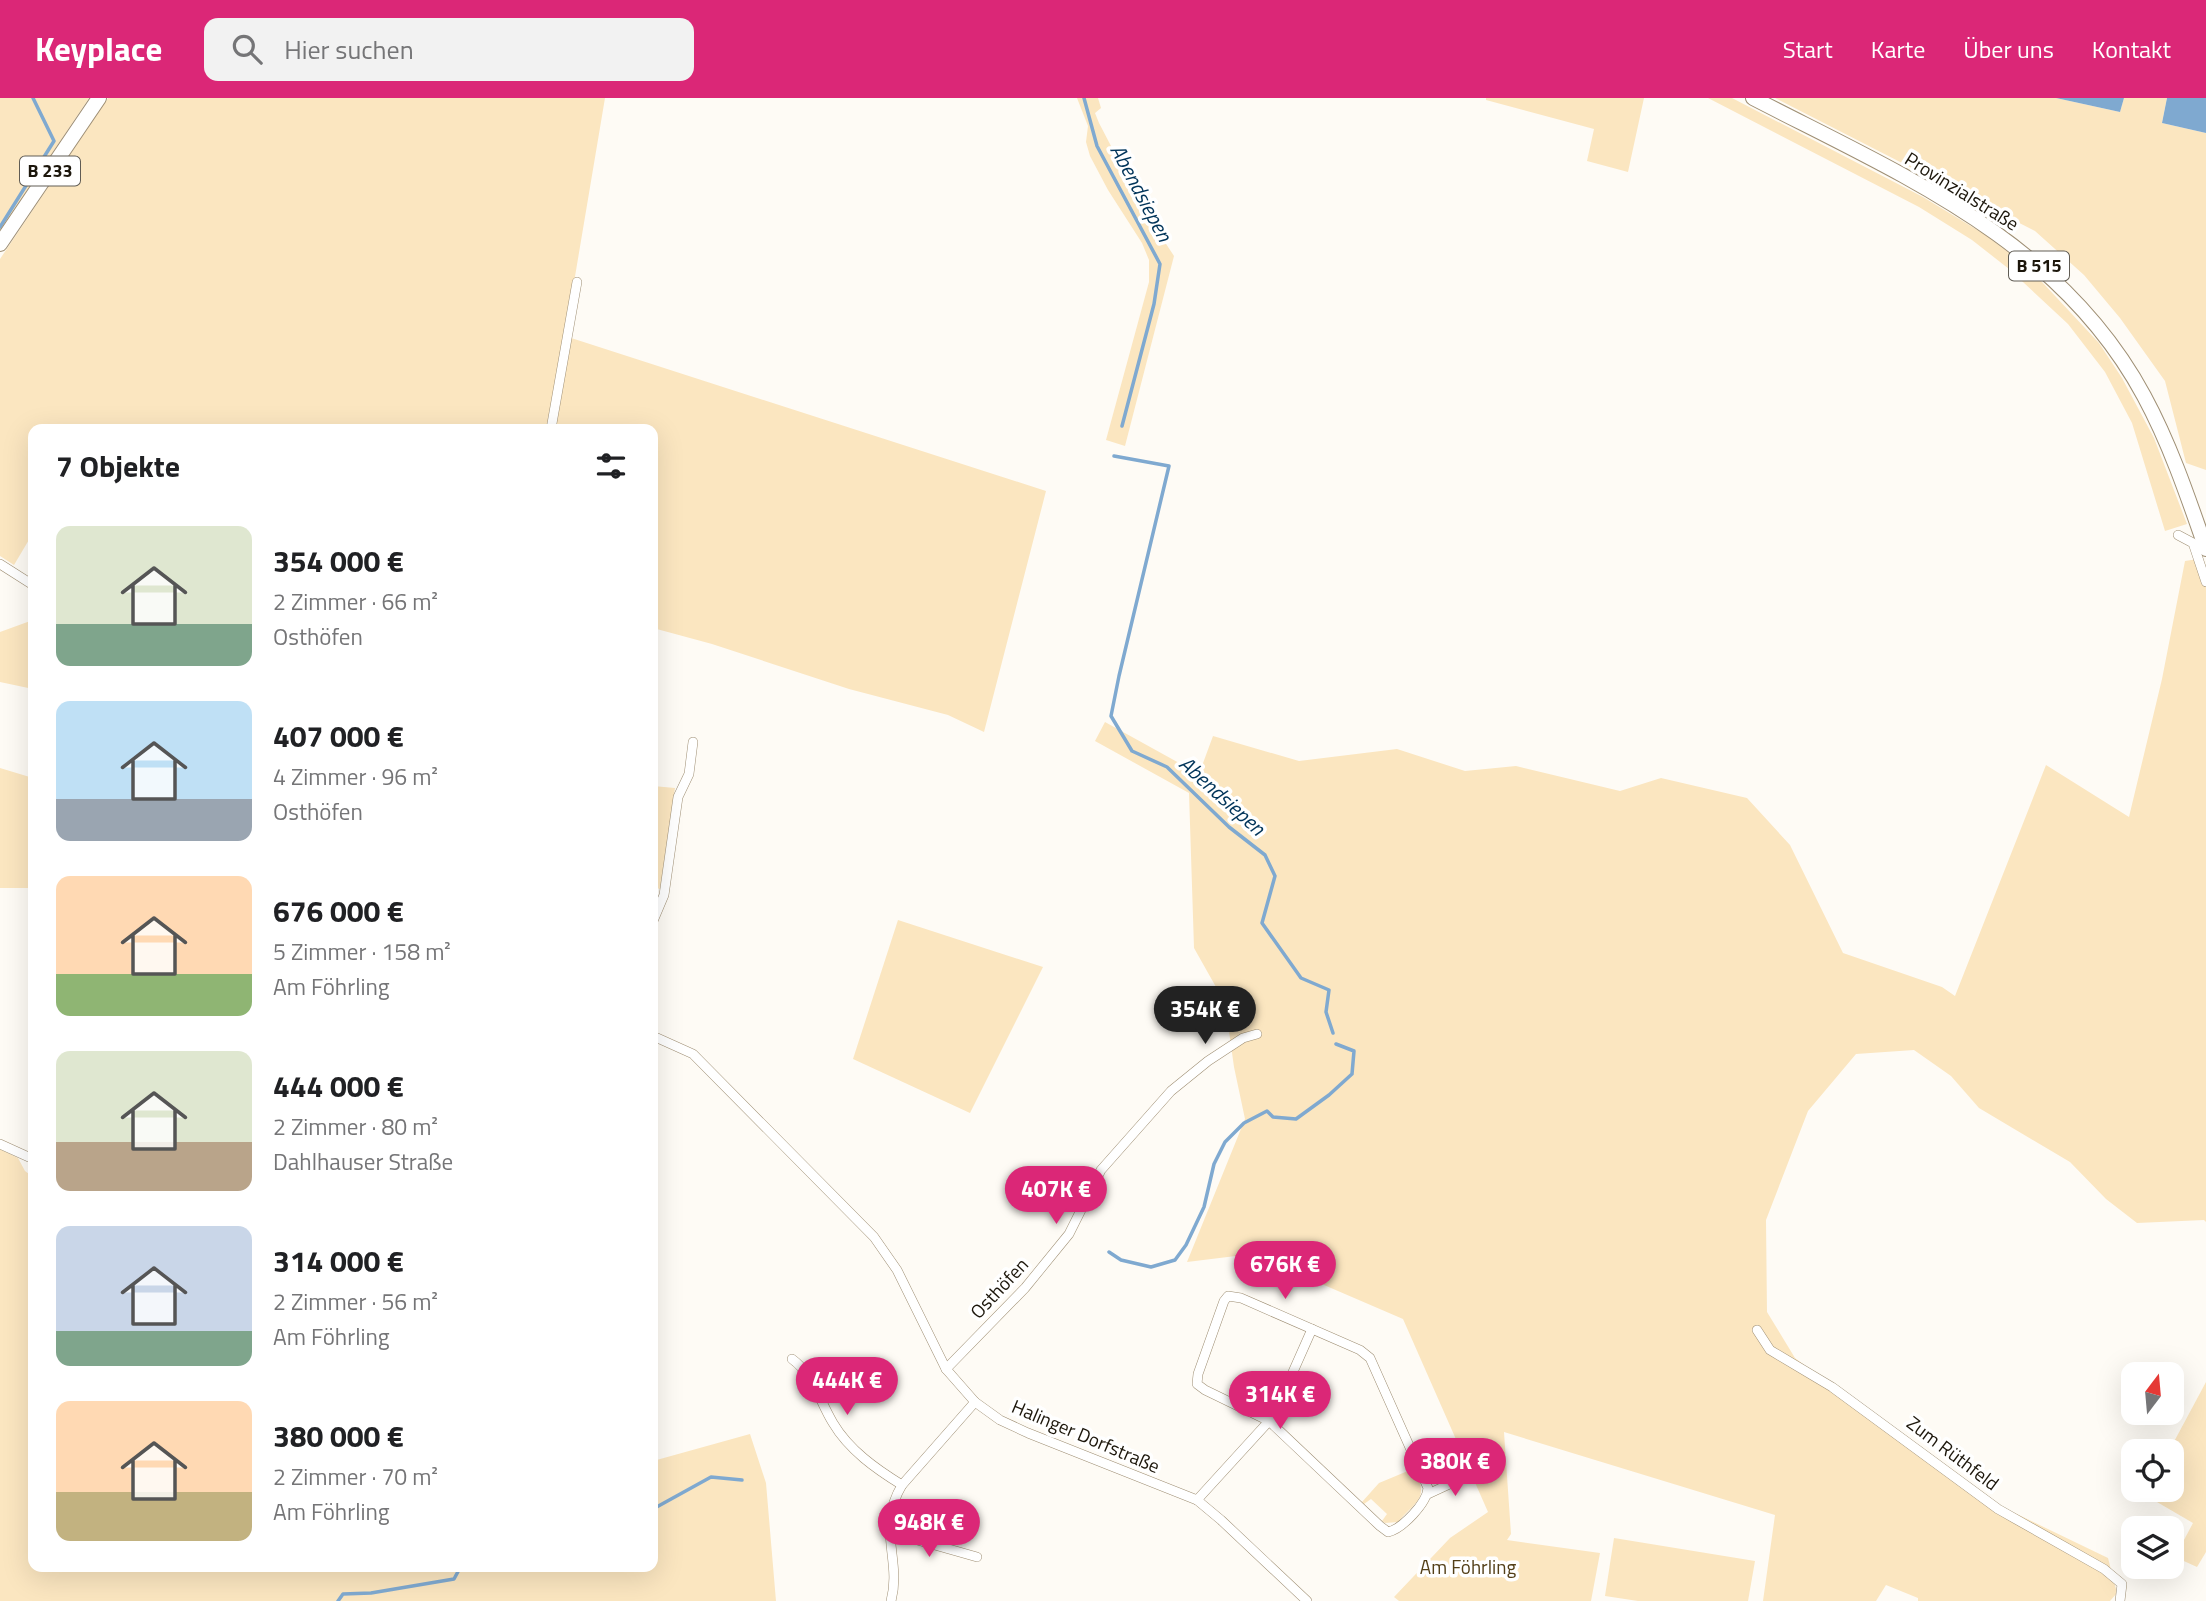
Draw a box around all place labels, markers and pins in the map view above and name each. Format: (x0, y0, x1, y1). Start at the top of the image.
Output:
pin: 354K € (1148, 986, 1262, 1046)
pin: 407K € (999, 1166, 1113, 1226)
pin: 676K € (1228, 1242, 1342, 1301)
pin: 444K € (790, 1358, 904, 1417)
pin: 314K € (1223, 1372, 1337, 1431)
pin: 380K € (1398, 1438, 1512, 1498)
pin: 948K € (872, 1500, 986, 1559)

